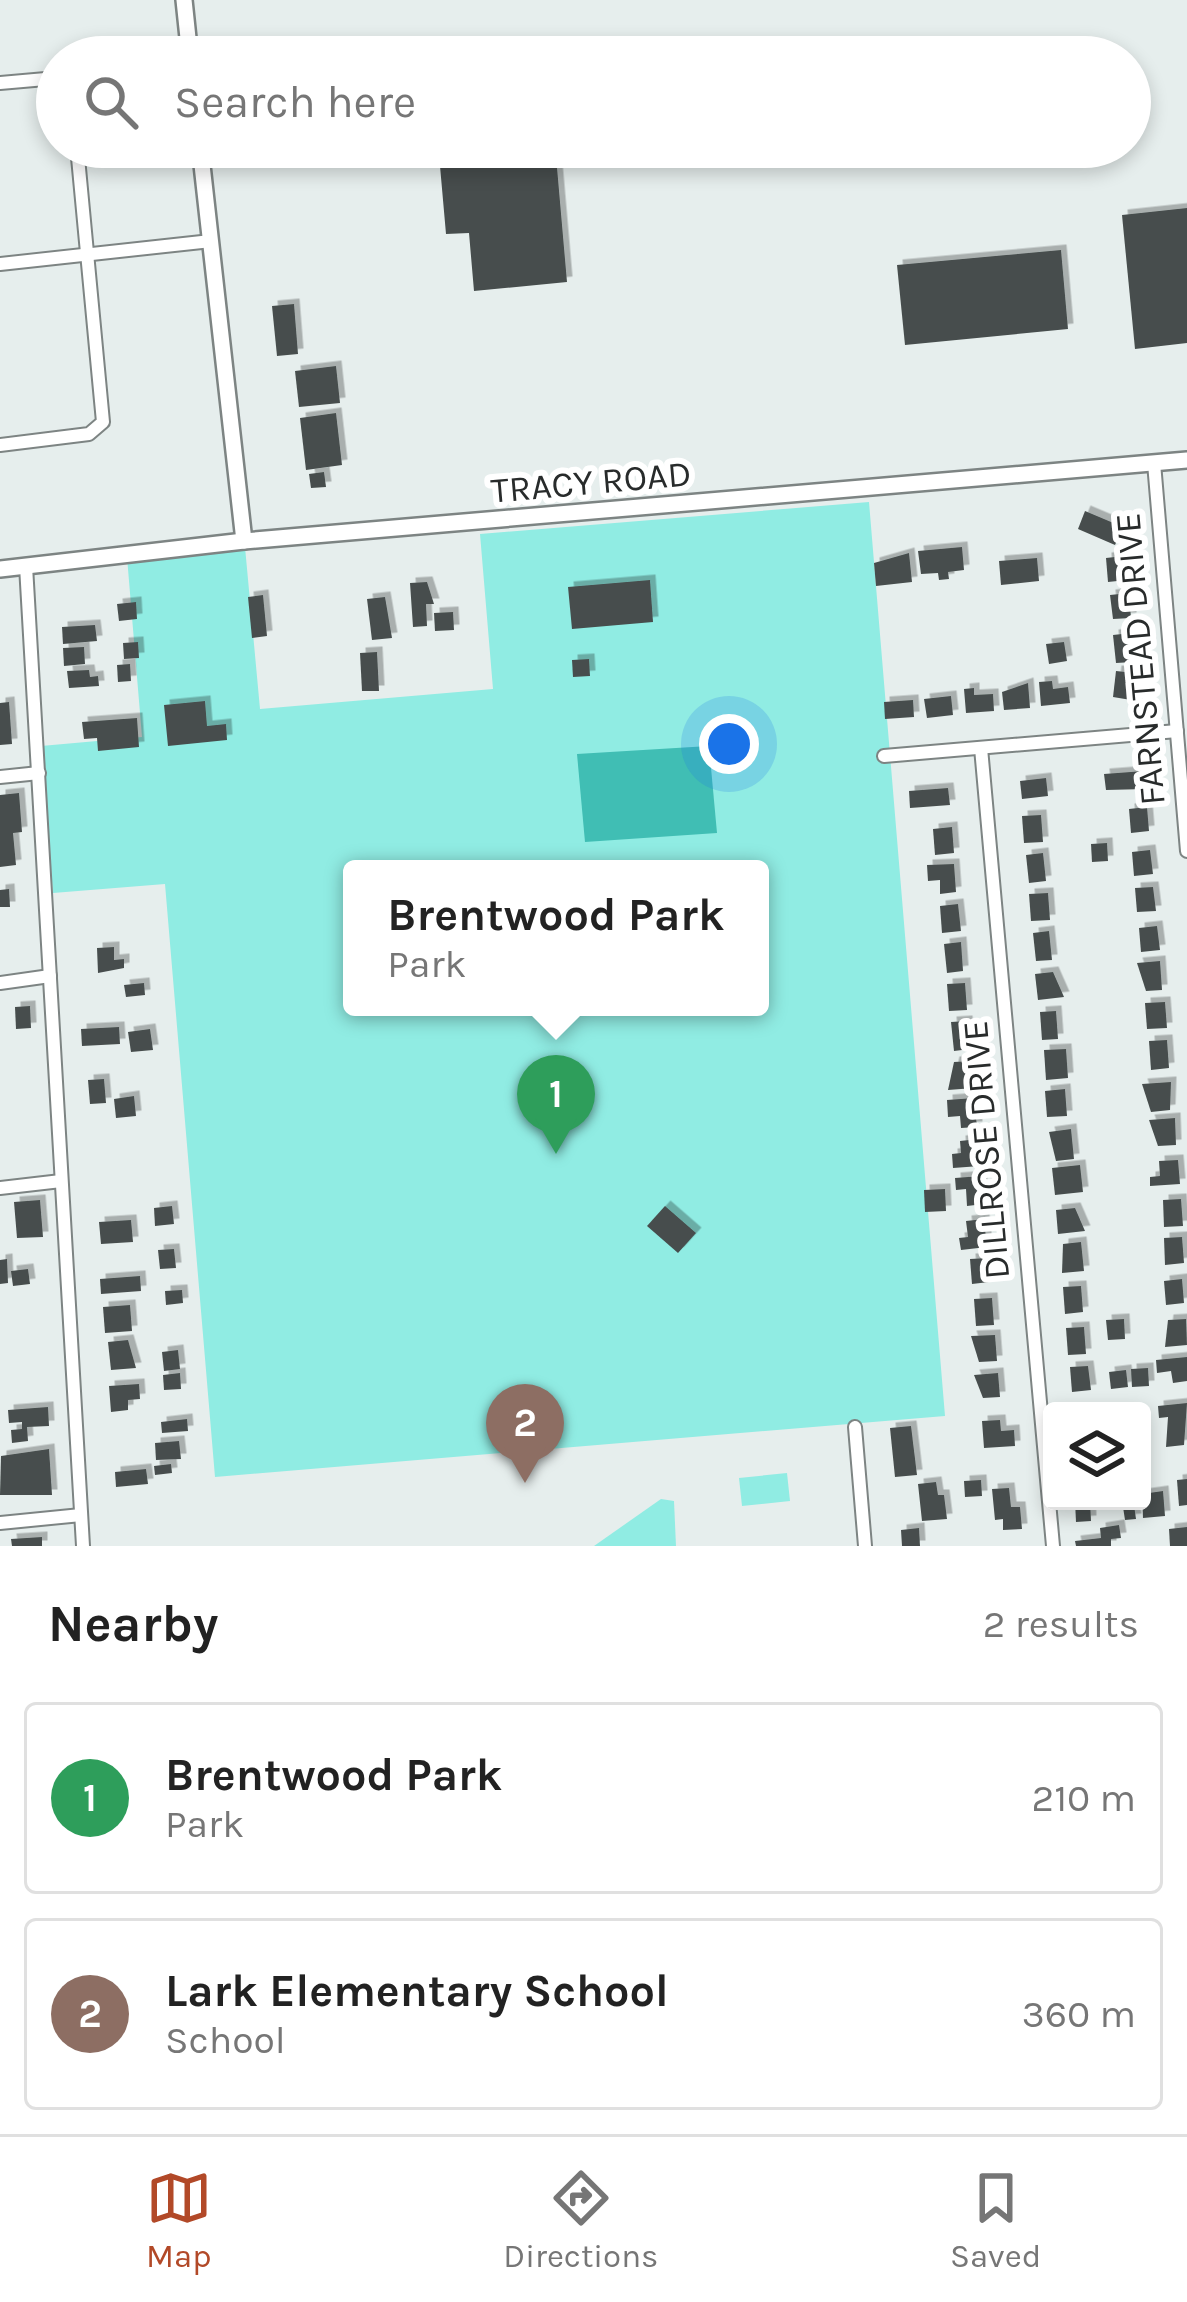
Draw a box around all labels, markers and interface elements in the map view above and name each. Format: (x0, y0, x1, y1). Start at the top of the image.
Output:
search box (36, 36, 1151, 168)
icon: search (78, 69, 144, 135)
text: Search here (174, 76, 416, 128)
street label: TRACY ROAD (489, 452, 693, 512)
street label: FARNSTEAD DRIVE (1106, 511, 1174, 807)
your location (699, 714, 759, 774)
popup (343, 860, 769, 1016)
text: Brentwood Park (387, 889, 725, 941)
text: Park (387, 941, 467, 987)
street label: DILLROSE DRIVE (954, 1019, 1018, 1281)
pin: 1 (517, 1055, 595, 1154)
pin: 2 (486, 1384, 564, 1483)
map controls (1043, 1402, 1151, 1510)
button: layers (1043, 1402, 1151, 1510)
text: Nearby (48, 1594, 218, 1654)
text: 2 results (983, 1601, 1139, 1647)
text: Brentwood Park (165, 1749, 502, 1801)
text: 1 (83, 1775, 97, 1821)
text: 210 m (1032, 1775, 1136, 1821)
text: Park (165, 1801, 244, 1847)
text: Lark Elementary School (165, 1965, 669, 2017)
text: 2 (78, 1991, 102, 2037)
text: 360 m (1022, 1991, 1136, 2037)
text: School (165, 2017, 286, 2063)
tab: Map (146, 2165, 212, 2275)
tab: Directions (503, 2165, 658, 2275)
tab: Saved (950, 2165, 1041, 2275)

